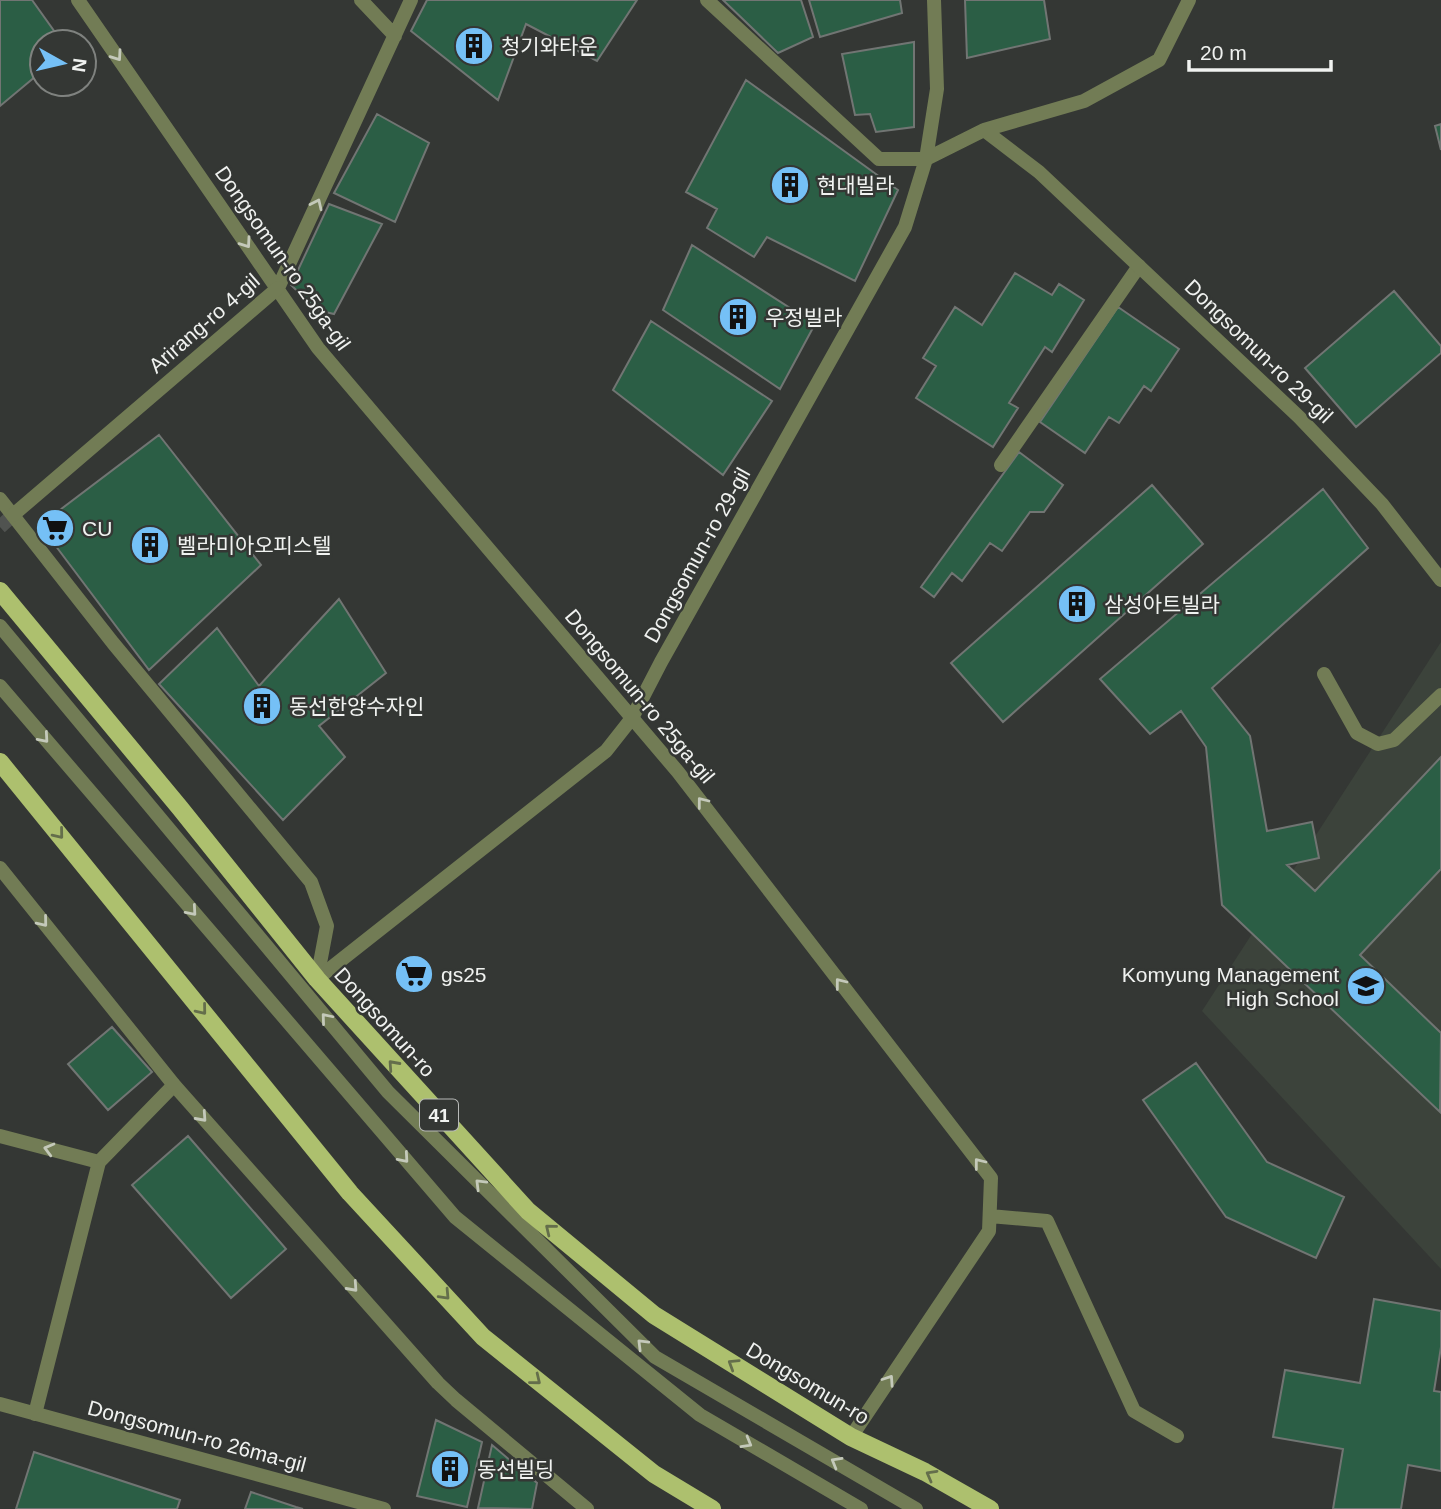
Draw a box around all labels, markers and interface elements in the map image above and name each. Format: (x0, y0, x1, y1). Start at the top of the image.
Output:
building icon: 청기와타운 (453, 25, 495, 67)
north arrow (28, 28, 98, 98)
scale bar (1189, 28, 1331, 72)
place label: 청기와타운 (501, 35, 598, 58)
text: 20 m (1200, 41, 1247, 64)
one-way arrow (109, 48, 121, 61)
text: N (68, 57, 91, 74)
street label: Dongsomun-ro 25ga-gil (211, 162, 355, 354)
building icon: 현대빌라 (769, 164, 811, 206)
place label: 현대빌라 (817, 174, 894, 197)
one-way arrow (309, 199, 323, 211)
one-way arrow (238, 235, 250, 248)
street label: Arirang-ro 4-gil (144, 269, 264, 377)
street label: Dongsomun-ro 29-gil (1180, 275, 1338, 427)
building icon: 우정빌라 (717, 296, 759, 338)
place label: 우정빌라 (765, 306, 842, 329)
street label: Dongsomun-ro 29-gil (639, 464, 755, 646)
supermarket icon: CU (34, 507, 76, 549)
place label: CU (82, 517, 112, 540)
building icon: 벨라미아오피스텔 (129, 524, 171, 566)
place label: 벨라미아오피스텔 (177, 534, 332, 557)
building icon: 삼성아트빌라 (1056, 583, 1098, 625)
place label: 삼성아트빌라 (1104, 593, 1220, 616)
street label: Dongsomun-ro 25ga-gil (561, 605, 719, 787)
building icon: 동선한양수자인 (241, 685, 283, 727)
place label: 동선한양수자인 (289, 695, 424, 718)
one-way arrow (36, 730, 48, 743)
one-way arrow (697, 797, 710, 810)
one-way arrow (50, 826, 63, 838)
one-way arrow (184, 903, 196, 916)
one-way arrow (34, 914, 47, 926)
supermarket icon: gs25 (393, 953, 435, 995)
street label: Dongsomun-ro (330, 963, 440, 1081)
place label: gs25 (441, 963, 487, 986)
place label: Komyung Management High School (1122, 963, 1339, 1010)
school or university icon: Komyung Management High School (1345, 965, 1387, 1007)
one-way arrow (836, 978, 849, 990)
one-way arrow (194, 1002, 206, 1015)
one-way arrow (322, 1013, 334, 1026)
one-way arrow (389, 1060, 401, 1073)
road number: 41 (420, 1100, 458, 1130)
one-way arrow (194, 1109, 206, 1122)
one-way arrow (44, 1142, 56, 1157)
one-way arrow (396, 1150, 408, 1163)
one-way arrow (975, 1158, 988, 1171)
one-way arrow (476, 1180, 489, 1193)
one-way arrow (545, 1225, 558, 1237)
one-way arrow (345, 1279, 357, 1292)
one-way arrow (436, 1287, 449, 1300)
street label: Dongsomun-ro (743, 1337, 873, 1429)
one-way arrow (637, 1340, 650, 1353)
one-way arrow (727, 1359, 740, 1372)
one-way arrow (528, 1371, 541, 1384)
one-way arrow (881, 1375, 894, 1388)
street label: Dongsomun-ro 26ma-gil (85, 1396, 309, 1476)
one-way arrow (740, 1435, 753, 1448)
building icon: 동선빌딩 (429, 1448, 471, 1490)
one-way arrow (831, 1457, 843, 1470)
place label: 동선빌딩 (477, 1458, 554, 1481)
one-way arrow (925, 1470, 938, 1484)

